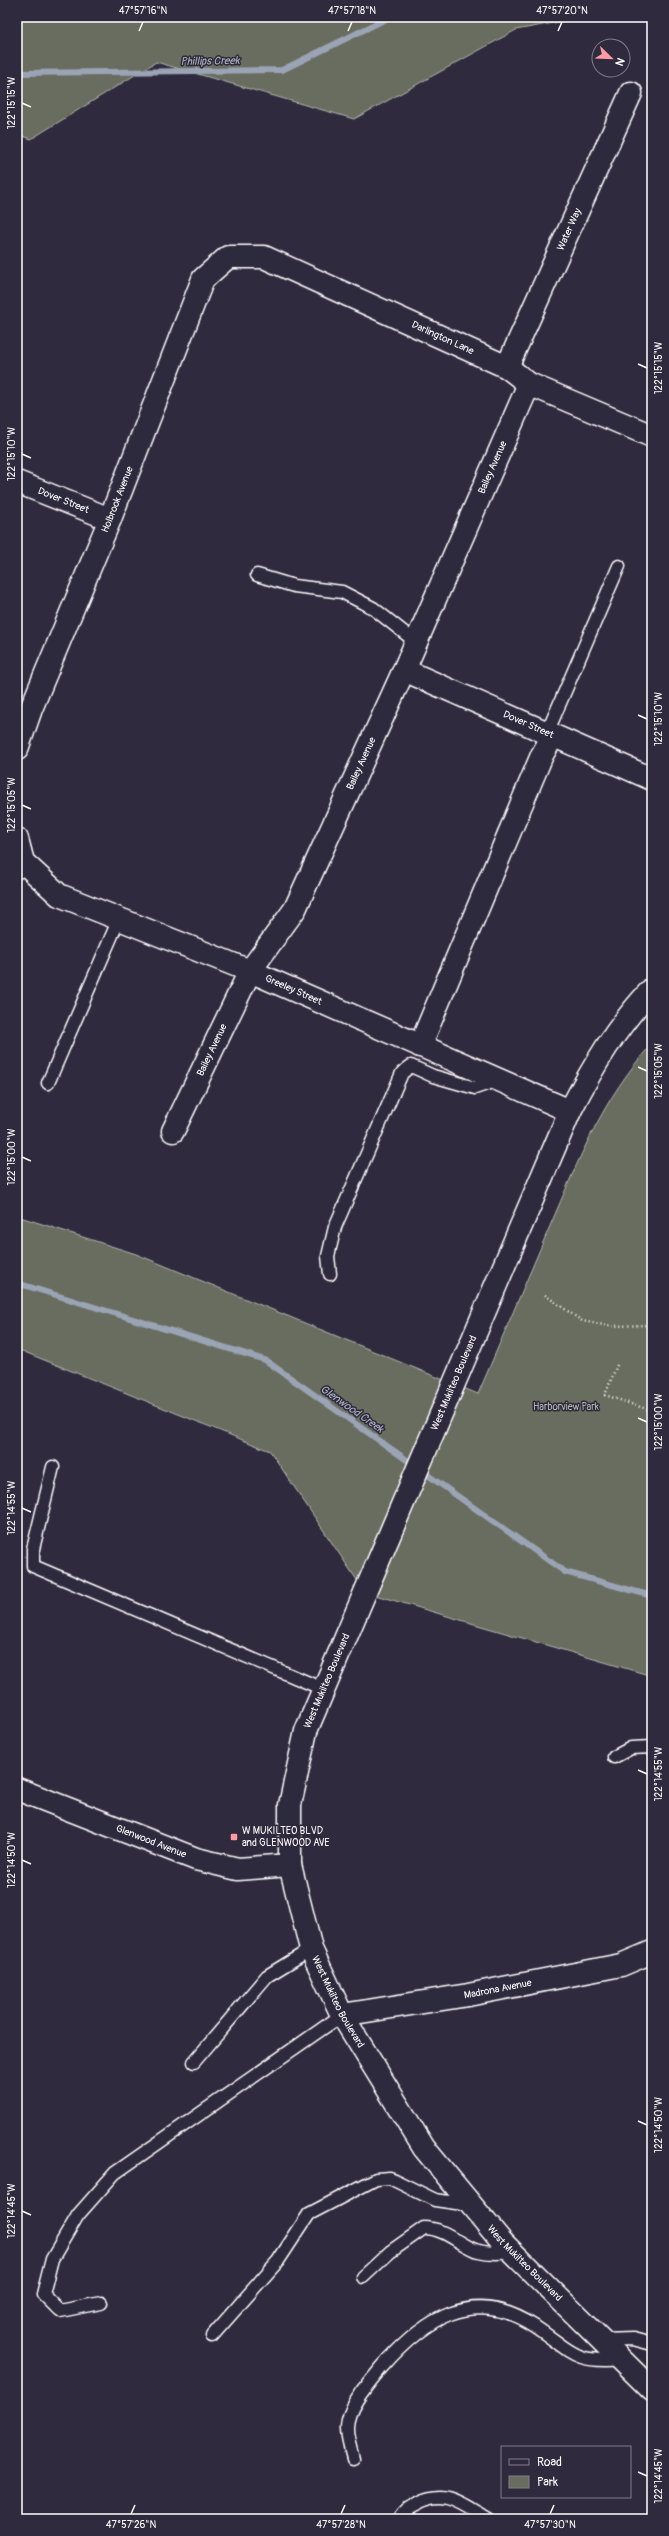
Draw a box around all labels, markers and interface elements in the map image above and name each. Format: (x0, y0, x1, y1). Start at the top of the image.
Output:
text: 47°57'16"N (119, 5, 168, 17)
text: 47°57'18"N (328, 5, 376, 17)
text: 47°57'20"N (536, 5, 588, 17)
north arrow (591, 38, 631, 78)
water label: Phillips Creek (180, 54, 241, 68)
text: N (612, 56, 627, 68)
text: 122°15'15"W (6, 76, 18, 129)
street label: Water Way (554, 206, 584, 252)
street label: Darlington Lane (410, 319, 476, 357)
text: 122°15'15"W (653, 341, 665, 394)
text: 122°15'10"W (6, 426, 18, 481)
street label: Bailey Avenue (476, 439, 509, 496)
street label: Holbrook Avenue (99, 465, 136, 534)
street label: Dover Street (36, 485, 92, 516)
text: 122°15'10"W (653, 691, 665, 746)
street label: Dover Street (501, 708, 557, 741)
street label: Bailey Avenue (344, 735, 379, 792)
text: 122°15'05"W (6, 777, 18, 833)
street label: Greeley Street (263, 972, 325, 1008)
street label: Bailey Avenue (194, 1022, 230, 1078)
text: 122°15'05"W (653, 1043, 665, 1099)
text: 122°15'00"W (6, 1128, 18, 1186)
street label: West Mukilteo Boulevard (429, 1334, 479, 1432)
water label: Glenwood Creek (318, 1382, 387, 1436)
text: 122°15'00"W (653, 1393, 665, 1451)
park label: Harborview Park (533, 1401, 600, 1413)
text: 122°14'55"W (6, 1480, 18, 1535)
street label: West Mukilteo Boulevard (302, 1632, 352, 1730)
text: 122°14'55"W (653, 1746, 665, 1801)
street label: Glenwood Avenue (114, 1822, 188, 1861)
place label: W MUKILTEO BLVD and GLENWOOD AVE (242, 1825, 330, 1849)
text: 122°14'50"W (6, 1832, 18, 1888)
marker: W MUKILTEO BLVD and GLENWOOD AVE (229, 1832, 239, 1842)
street label: West Mukilteo Boulevard (309, 1954, 367, 2050)
street label: Madrona Avenue (463, 1977, 533, 2002)
text: 122°14'50"W (653, 2097, 665, 2153)
text: 122°14'45"W (6, 2183, 18, 2238)
street label: West Mukilteo Boulevard (485, 2223, 565, 2304)
legend (501, 2446, 631, 2498)
text: 122°14'45"W (653, 2448, 665, 2503)
text: Road (537, 2455, 562, 2470)
text: Park (537, 2475, 558, 2490)
text: 47°57'26"N (106, 2519, 156, 2531)
text: 47°57'28"N (316, 2519, 366, 2531)
text: 47°57'30"N (524, 2519, 576, 2531)

